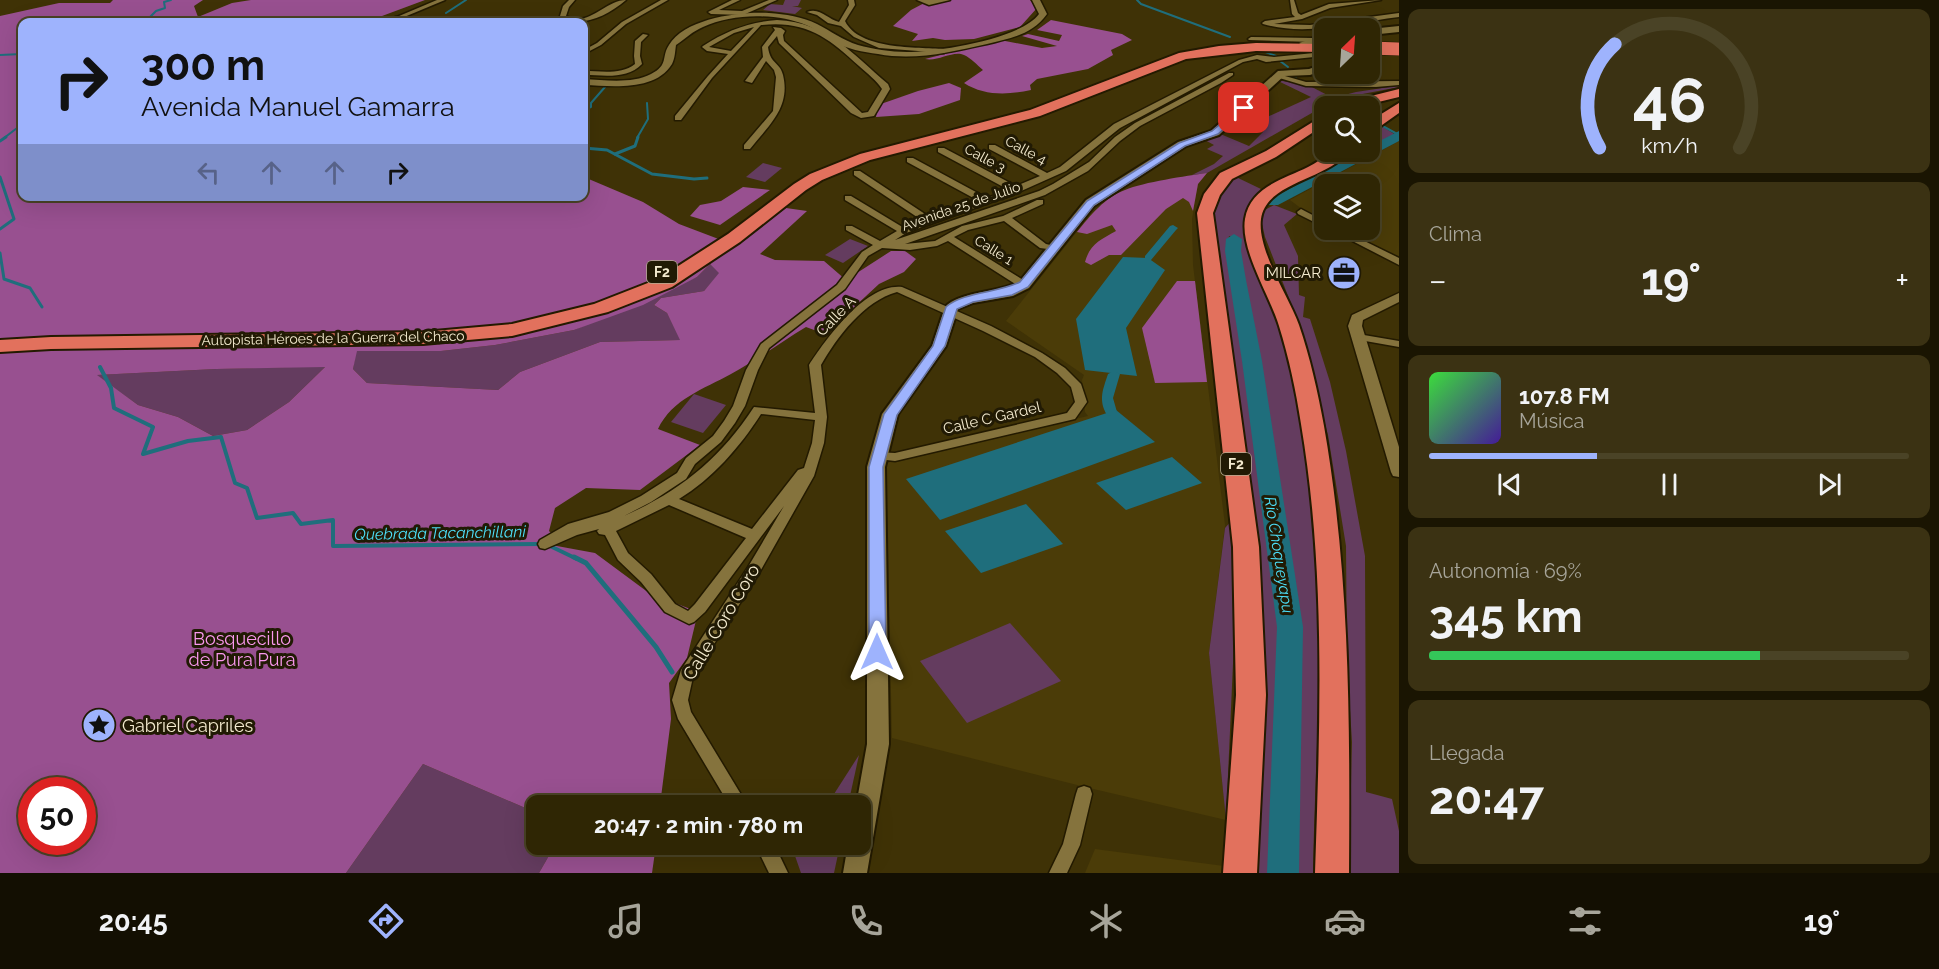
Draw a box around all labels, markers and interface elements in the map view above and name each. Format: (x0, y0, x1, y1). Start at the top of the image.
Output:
north arrow (1314, 18, 1380, 84)
map controls (1314, 18, 1380, 240)
text: 300 m (141, 41, 265, 90)
icon: right (42, 42, 120, 120)
text: 46 (1632, 63, 1706, 137)
pin (1218, 82, 1269, 133)
text: Avenida Manuel Gamarra (141, 91, 455, 122)
icon: arrive (1227, 91, 1260, 124)
button: search (1314, 96, 1380, 162)
street label: Calle 4 (1003, 133, 1050, 168)
text: km/h (1641, 133, 1697, 158)
street label: Calle 3 (962, 141, 1008, 175)
icon: left (192, 156, 225, 189)
icon: ahead (255, 156, 288, 189)
icon: ahead (318, 156, 351, 189)
icon: right (381, 156, 414, 189)
button: layers (1314, 174, 1380, 240)
street label: Avenida 25 de Julio (900, 178, 1022, 234)
text: Clima (1429, 222, 1482, 246)
street label: Calle 1 (972, 232, 1016, 268)
text: 19° (1641, 253, 1701, 306)
office icon: MILCAR (1326, 255, 1362, 291)
road number: F2 (647, 261, 677, 283)
text: − (1429, 261, 1447, 300)
text: + (1895, 261, 1909, 300)
place label: MILCAR (1266, 264, 1321, 282)
street label: Calle A (813, 292, 859, 340)
street label: Autopista Héroes de la Guerra del Chaco (201, 328, 465, 348)
text: 107.8 FM (1519, 383, 1610, 409)
street label: Calle C Gardel (941, 398, 1043, 438)
text: Música (1519, 409, 1584, 433)
road number: F2 (1221, 453, 1251, 475)
icon: previous (1493, 468, 1526, 501)
icon: pause (1653, 468, 1686, 501)
icon: next (1813, 468, 1846, 501)
water label: Río Choqueyapu (1260, 495, 1298, 615)
water label: Quebrada Tacanchillani (354, 522, 526, 544)
text: Autonomía · 69% (1429, 559, 1582, 583)
street label: Calle Coro Coro (678, 560, 764, 684)
text: 345 km (1429, 590, 1583, 643)
position arrow (845, 620, 909, 684)
park label: Bosquecillo de Pura Pura (189, 628, 295, 670)
place icon: Gabriel Capriles (81, 707, 117, 743)
place label: Gabriel Capriles (122, 715, 254, 736)
text: Llegada (1429, 741, 1504, 765)
text: 20:47 (1429, 772, 1544, 825)
speed limit sign: 50 (18, 777, 96, 855)
text: 20:47 · 2 min · 780 m (594, 812, 803, 838)
icon: directions (365, 900, 407, 942)
icon: music (605, 900, 647, 942)
icon: phone (845, 900, 887, 942)
icon: climate (1085, 900, 1127, 942)
icon: car (1324, 900, 1366, 942)
icon: filters (1564, 900, 1606, 942)
text: 20:45 (99, 906, 168, 937)
text: 19° (1804, 906, 1840, 937)

